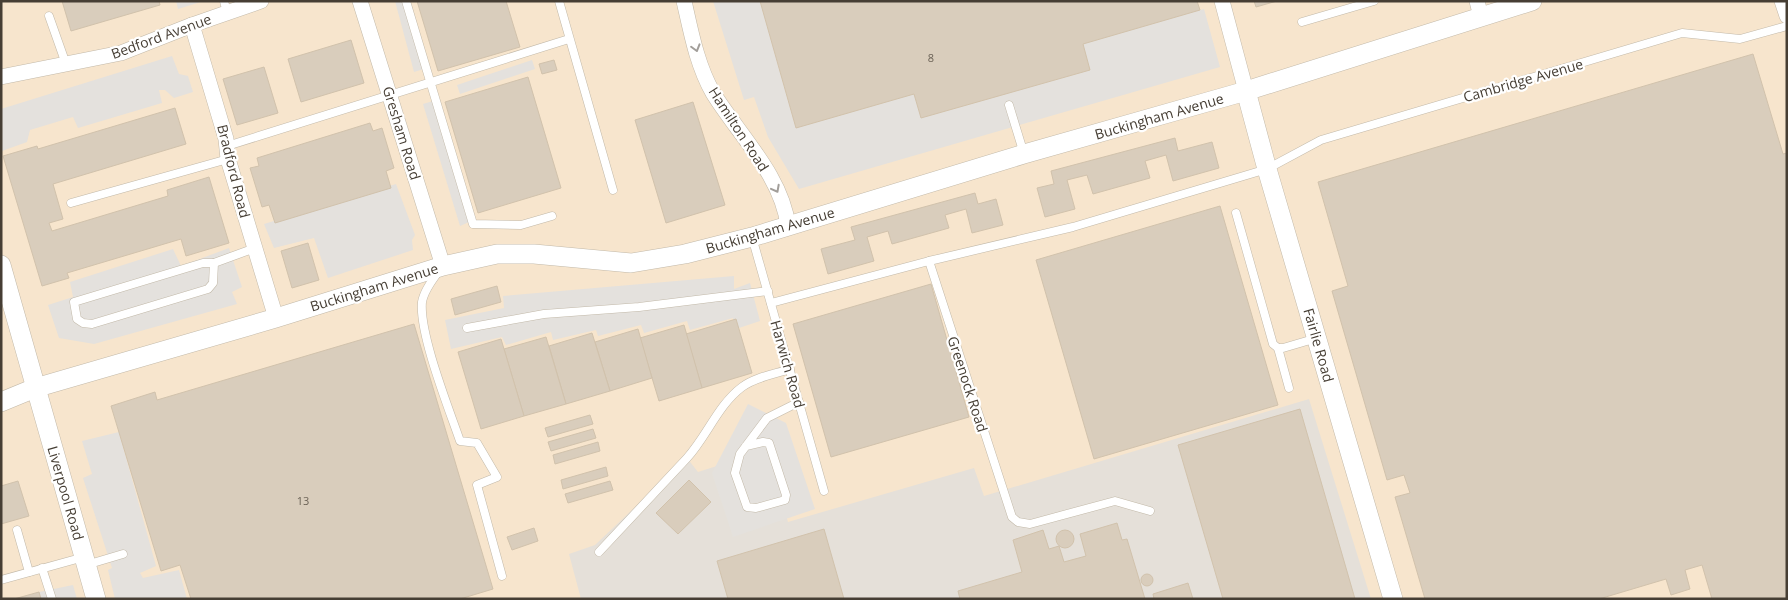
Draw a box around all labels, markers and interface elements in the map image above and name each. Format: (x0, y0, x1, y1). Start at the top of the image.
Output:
street label: Bedford Avenue (108, 9, 214, 63)
one-way arrow (690, 44, 701, 53)
house number: 8 (928, 50, 934, 65)
street label: Cambridge Avenue (1461, 54, 1585, 106)
street label: Hamilton Road (705, 83, 773, 175)
street label: Gresham Road (379, 84, 425, 182)
street label: Buckingham Avenue (1092, 88, 1226, 143)
street label: Bradford Road (213, 122, 255, 220)
one-way arrow (770, 183, 780, 192)
street label: Buckingham Avenue (703, 202, 837, 257)
street label: Buckingham Avenue (308, 258, 441, 316)
street label: Fairlie Road (1299, 306, 1339, 384)
street label: Harwich Road (766, 318, 810, 410)
street label: Greenock Road (944, 334, 992, 434)
street label: Liverpool Road (43, 444, 89, 542)
house number: 13 (297, 493, 309, 508)

